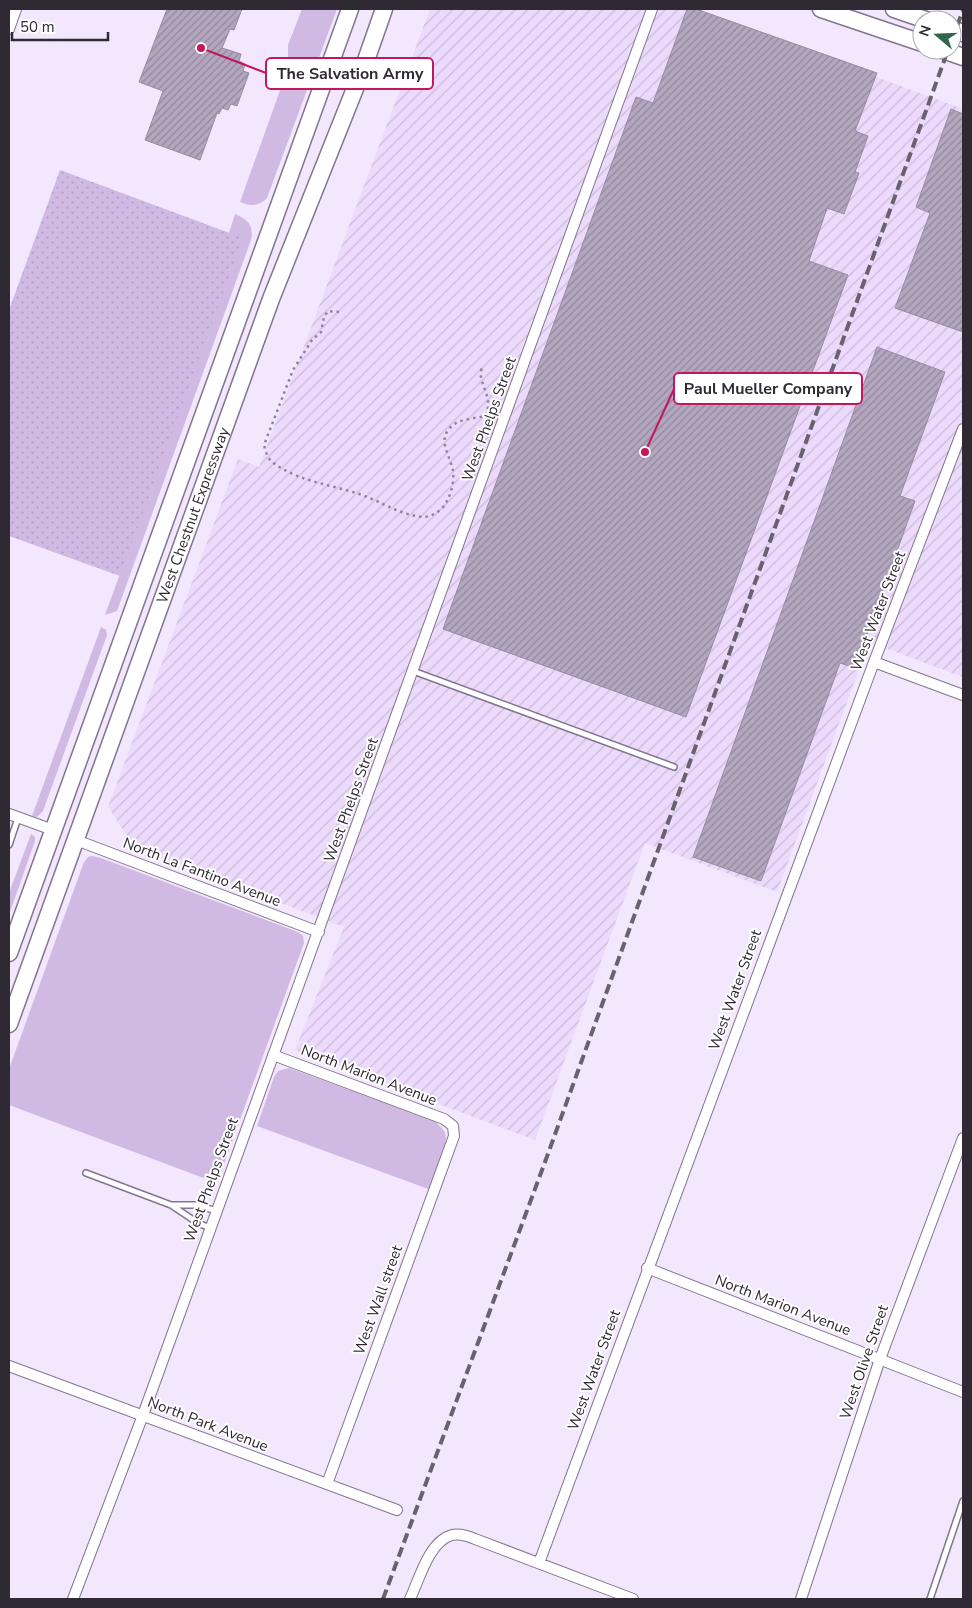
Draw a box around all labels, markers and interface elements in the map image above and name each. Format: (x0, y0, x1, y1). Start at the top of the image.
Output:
scale bar (12, 10, 109, 42)
north arrow (912, 10, 962, 60)
text: 50 m (20, 17, 55, 37)
text: N (914, 23, 936, 39)
callout: The Salvation Army (266, 58, 433, 89)
text: The Salvation Army (277, 63, 424, 85)
street label: West Phelps Street (457, 353, 521, 484)
callout: Paul Mueller Company (674, 373, 862, 404)
text: Paul Mueller Company (684, 378, 853, 400)
street label: West Chestnut Expressway (152, 424, 234, 606)
street label: West Water Street (846, 548, 910, 674)
street label: West Phelps Street (319, 734, 383, 865)
street label: North La Fantino Avenue (120, 833, 284, 911)
street label: West Water Street (704, 926, 766, 1053)
street label: North Marion Avenue (298, 1040, 440, 1110)
street label: West Phelps Street (179, 1114, 243, 1245)
street label: West Wall street (349, 1242, 407, 1357)
street label: North Marion Avenue (712, 1270, 854, 1340)
street label: West Olive Street (835, 1301, 893, 1422)
street label: West Water Street (563, 1306, 625, 1433)
street label: North Park Avenue (145, 1392, 271, 1456)

